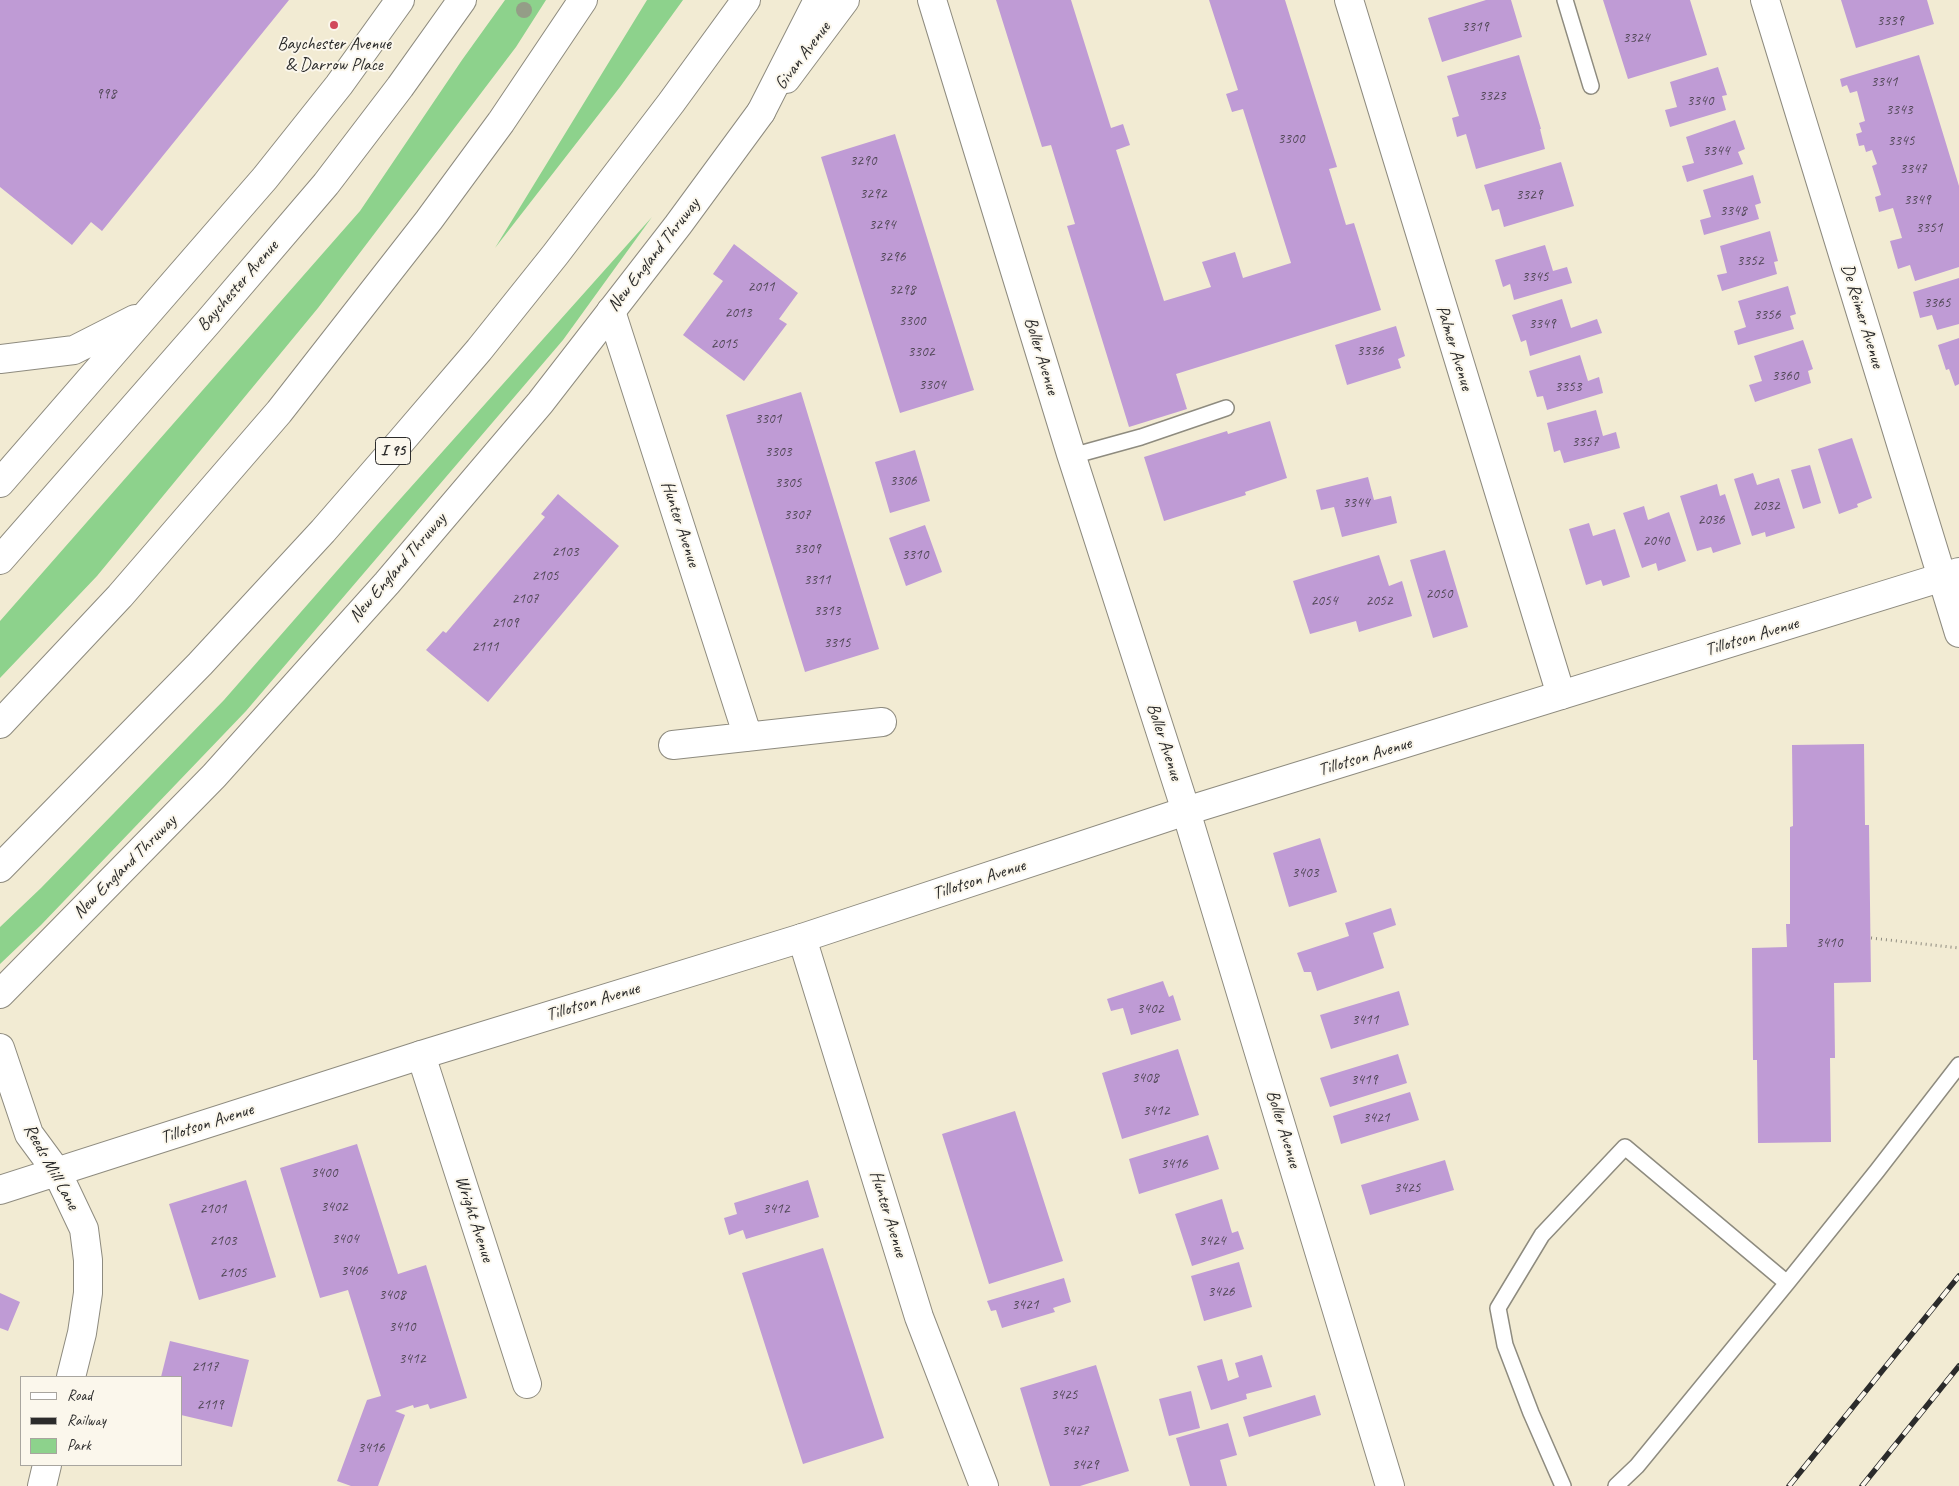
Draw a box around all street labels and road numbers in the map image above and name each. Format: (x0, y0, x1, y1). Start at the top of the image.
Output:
street label: Givan Avenue (770, 18, 836, 94)
street label: New England Thruway (603, 194, 705, 316)
street label: Baychester Avenue (193, 236, 283, 336)
street label: De Reimer Avenue (1836, 261, 1888, 371)
street label: Palmer Avenue (1431, 303, 1477, 393)
street label: Boller Avenue (1019, 315, 1063, 397)
road number: I 95 (376, 438, 410, 464)
street label: Hunter Avenue (656, 478, 704, 570)
street label: New England Thruway (345, 509, 451, 627)
street label: Tillotson Avenue (1703, 613, 1801, 661)
street label: Boller Avenue (1141, 701, 1187, 783)
street label: Tillotson Avenue (1316, 733, 1414, 781)
street label: New England Thruway (69, 811, 181, 923)
street label: Tillotson Avenue (930, 855, 1028, 905)
street label: Tillotson Avenue (544, 978, 642, 1026)
street label: Boller Avenue (1261, 1088, 1305, 1170)
street label: Tillotson Avenue (158, 1099, 256, 1149)
street label: Reeds Mill Lane (18, 1120, 84, 1214)
street label: Hunter Avenue (865, 1168, 911, 1260)
street label: Wright Avenue (450, 1173, 498, 1265)

